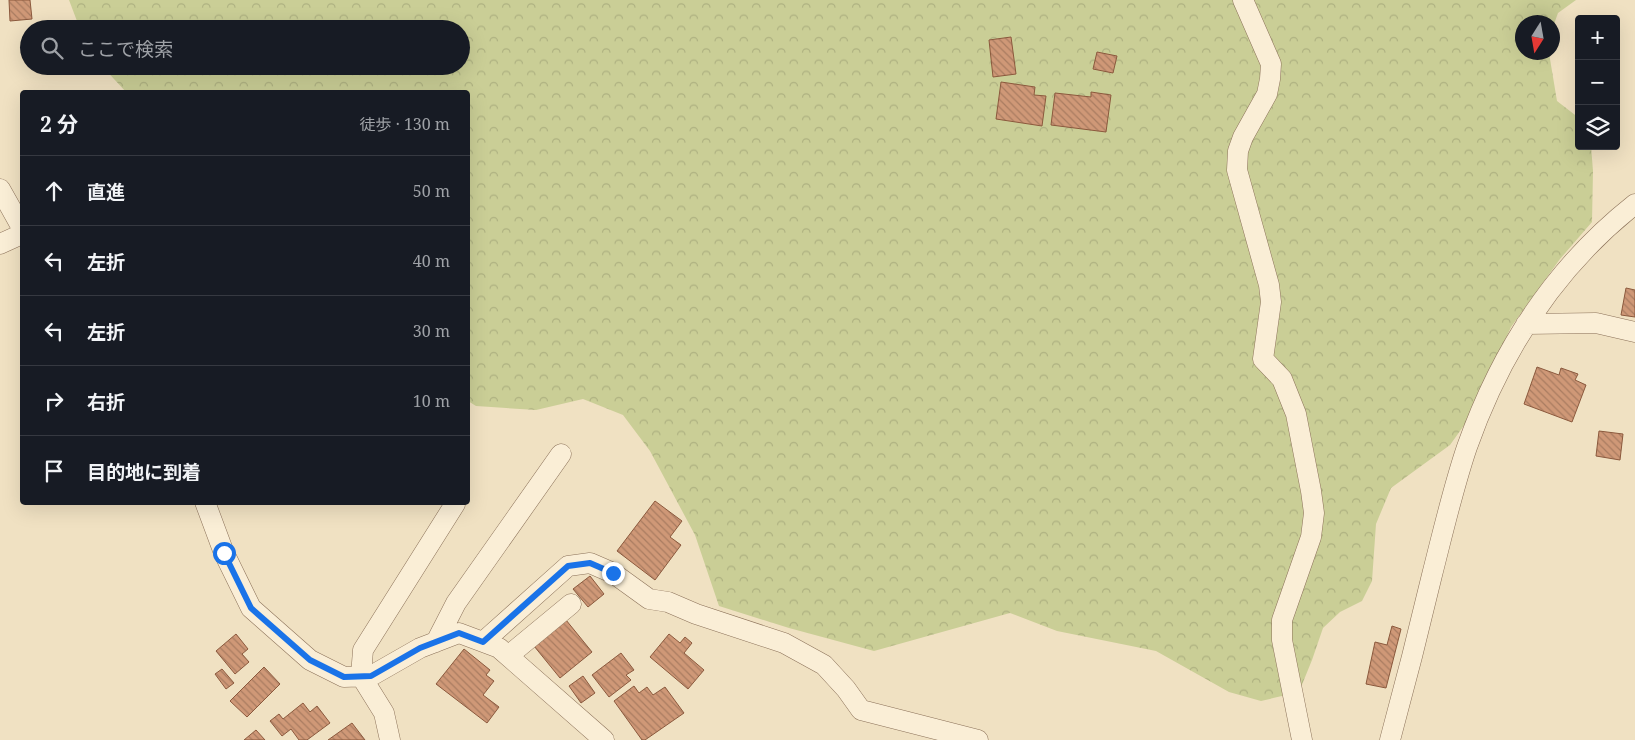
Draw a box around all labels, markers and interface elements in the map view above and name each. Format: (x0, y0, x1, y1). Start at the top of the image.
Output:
north arrow (1515, 15, 1560, 60)
map controls (1575, 15, 1620, 150)
button: + (1575, 15, 1620, 60)
search box (20, 20, 470, 75)
icon: search (38, 34, 66, 62)
text: ここで検索 (78, 36, 173, 62)
button: − (1575, 60, 1620, 105)
button: layers (1575, 105, 1620, 150)
text: 2 分 (40, 110, 78, 138)
text: 徒歩 · 130 m (360, 113, 450, 135)
icon: ahead (40, 177, 68, 205)
text: 直進 (87, 179, 125, 205)
text: 50 m (413, 180, 450, 202)
icon: left (40, 247, 68, 275)
text: 左折 (87, 249, 125, 275)
text: 40 m (413, 250, 450, 272)
icon: left (40, 317, 68, 345)
text: 左折 (87, 319, 125, 345)
text: 30 m (413, 320, 450, 342)
icon: right (40, 387, 68, 415)
text: 右折 (87, 389, 125, 415)
text: 10 m (413, 390, 450, 412)
icon: arrive (40, 457, 68, 485)
text: 目的地に到着 (87, 459, 201, 485)
route start (213, 542, 236, 565)
route end (602, 562, 625, 585)

